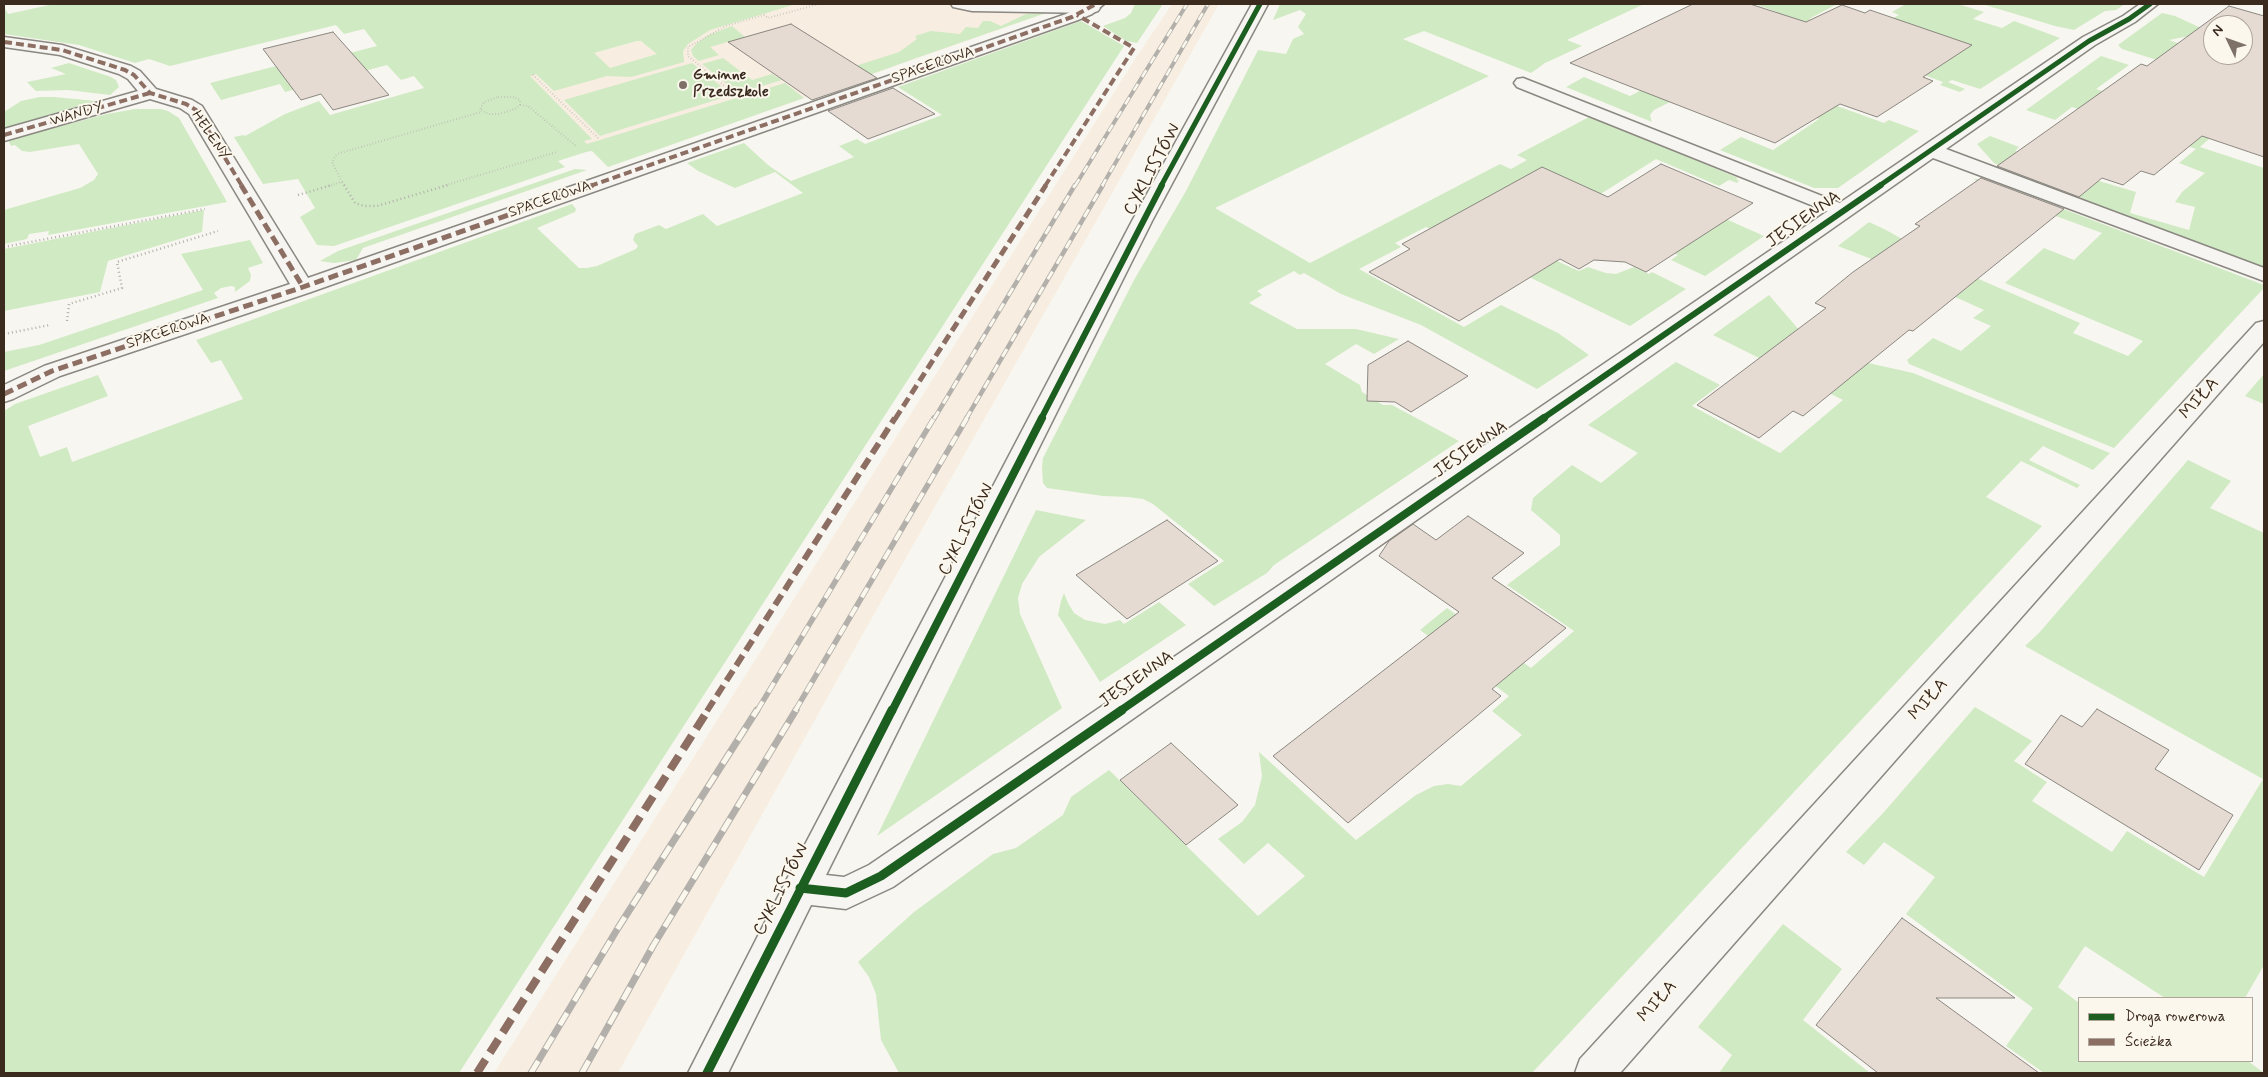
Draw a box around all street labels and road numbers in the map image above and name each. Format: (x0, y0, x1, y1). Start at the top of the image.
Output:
street label: SPACEROWA (889, 43, 977, 89)
street label: WANDY (48, 99, 106, 131)
street label: HELENY (187, 108, 233, 164)
street label: CYKLISTÓW (1120, 121, 1186, 219)
street label: SPACEROWA (506, 177, 594, 223)
street label: JESIENNA (1763, 187, 1845, 253)
street label: SPACEROWA (124, 310, 212, 354)
street label: MIŁA (2176, 374, 2224, 424)
street label: JESIENNA (1430, 417, 1512, 483)
street label: CYKLISTÓW (935, 480, 999, 580)
street label: JESIENNA (1096, 647, 1178, 713)
street label: MIŁA (1905, 675, 1953, 725)
street label: CYKLISTÓW (750, 840, 814, 940)
street label: MIŁA (1634, 977, 1682, 1027)

